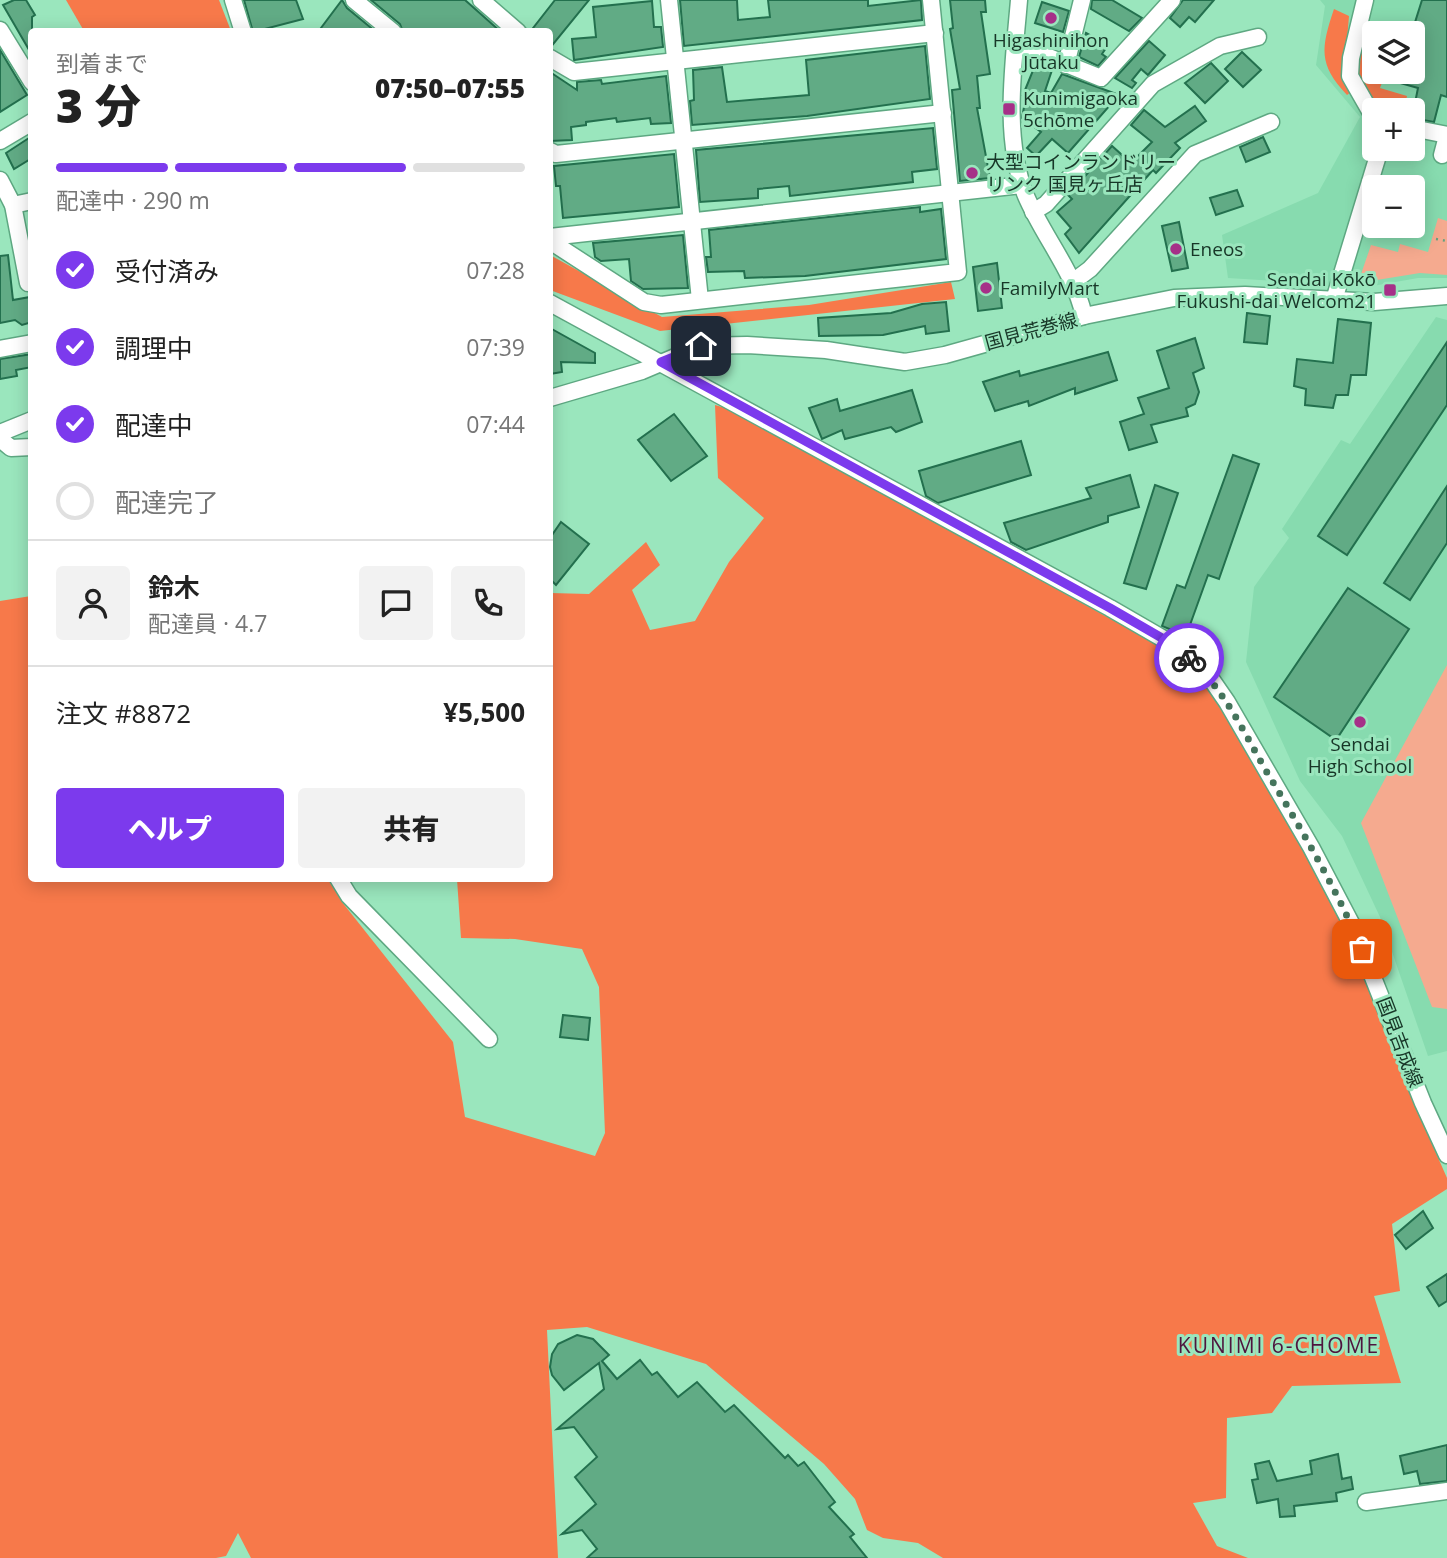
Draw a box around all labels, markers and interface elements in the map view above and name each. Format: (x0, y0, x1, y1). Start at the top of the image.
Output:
marker: Higashinihon Jūtaku (1043, 10, 1059, 26)
map controls (1362, 21, 1425, 238)
button: layers (1362, 21, 1425, 84)
place label: Higashinihon Jūtaku (993, 27, 1109, 75)
text: 到着まで (56, 47, 148, 79)
text: 07:50–07:55 (375, 70, 525, 106)
text: 3 分 (56, 74, 141, 136)
place label: Kunimigaoka 5chōme (1023, 85, 1138, 133)
button: + (1362, 98, 1425, 161)
marker: Kunimigaoka 5chōme (1001, 101, 1017, 117)
place label: 大型コインランドリー リンク 国見ヶ丘店 (986, 149, 1176, 197)
marker: 大型コインランドリー リンク 国見ヶ丘店 (964, 165, 980, 181)
button: − (1362, 175, 1425, 238)
text: 配達中 · 290 m (56, 184, 210, 216)
place label: Eneos (1190, 236, 1243, 262)
marker: Eneos (1168, 241, 1184, 257)
icon: check (56, 251, 94, 289)
text: 受付済み (115, 253, 219, 289)
text: 07:28 (466, 254, 525, 286)
place label: Sendai Kōkō Fukushi-dai Welcom21 (1177, 266, 1376, 314)
place label: FamilyMart (1000, 275, 1099, 301)
marker: FamilyMart (978, 280, 994, 296)
marker: Sendai Kōkō Fukushi-dai Welcom21 (1382, 282, 1398, 298)
street label: 国見荒巻線 (982, 306, 1080, 356)
pin (671, 316, 731, 376)
icon: home (682, 327, 720, 365)
icon: check (56, 328, 94, 366)
text: 調理中 (115, 330, 193, 366)
text: 07:39 (466, 331, 525, 363)
icon: check (56, 405, 94, 443)
text: 配達中 (115, 407, 193, 443)
text: 07:44 (466, 408, 525, 440)
text: 配達完了 (115, 484, 219, 520)
button: person (56, 566, 130, 640)
button: chat (359, 566, 433, 640)
button: phone (451, 566, 525, 640)
text: 鈴木 (148, 569, 200, 605)
text: 配達員 · 4.7 (148, 607, 267, 639)
courier (1154, 623, 1224, 693)
icon: bike (1170, 639, 1208, 677)
text: ¥5,500 (443, 694, 525, 730)
text: 注文 #8872 (56, 695, 191, 731)
marker: Sendai High School (1352, 714, 1368, 730)
place label: Sendai High School (1308, 731, 1412, 779)
button: ヘルプ (56, 788, 284, 868)
button: 共有 (298, 788, 525, 868)
pin (1332, 919, 1392, 979)
icon: bag (1343, 930, 1381, 968)
street label: 国見吉成線 (1371, 993, 1429, 1091)
district label: KUNIMI 6-CHOME (1178, 1331, 1380, 1359)

